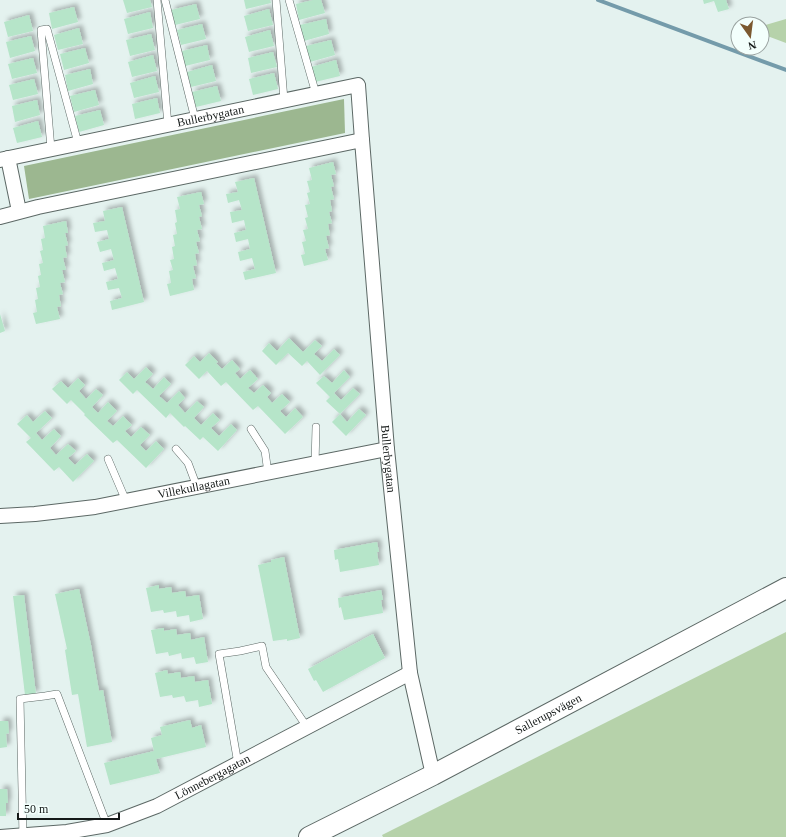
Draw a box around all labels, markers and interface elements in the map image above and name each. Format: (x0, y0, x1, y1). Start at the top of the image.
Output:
north arrow (730, 16, 770, 56)
text: N (747, 39, 758, 52)
street label: Bullerbygatan (176, 102, 245, 130)
street label: Bullerbygatan (378, 424, 398, 493)
street label: Villekullagatan (156, 473, 231, 501)
street label: Sallerupsvägen (513, 691, 584, 737)
street label: Lönnebergagatan (172, 751, 253, 802)
scale bar (18, 795, 119, 821)
text: 50 m (24, 802, 49, 816)

